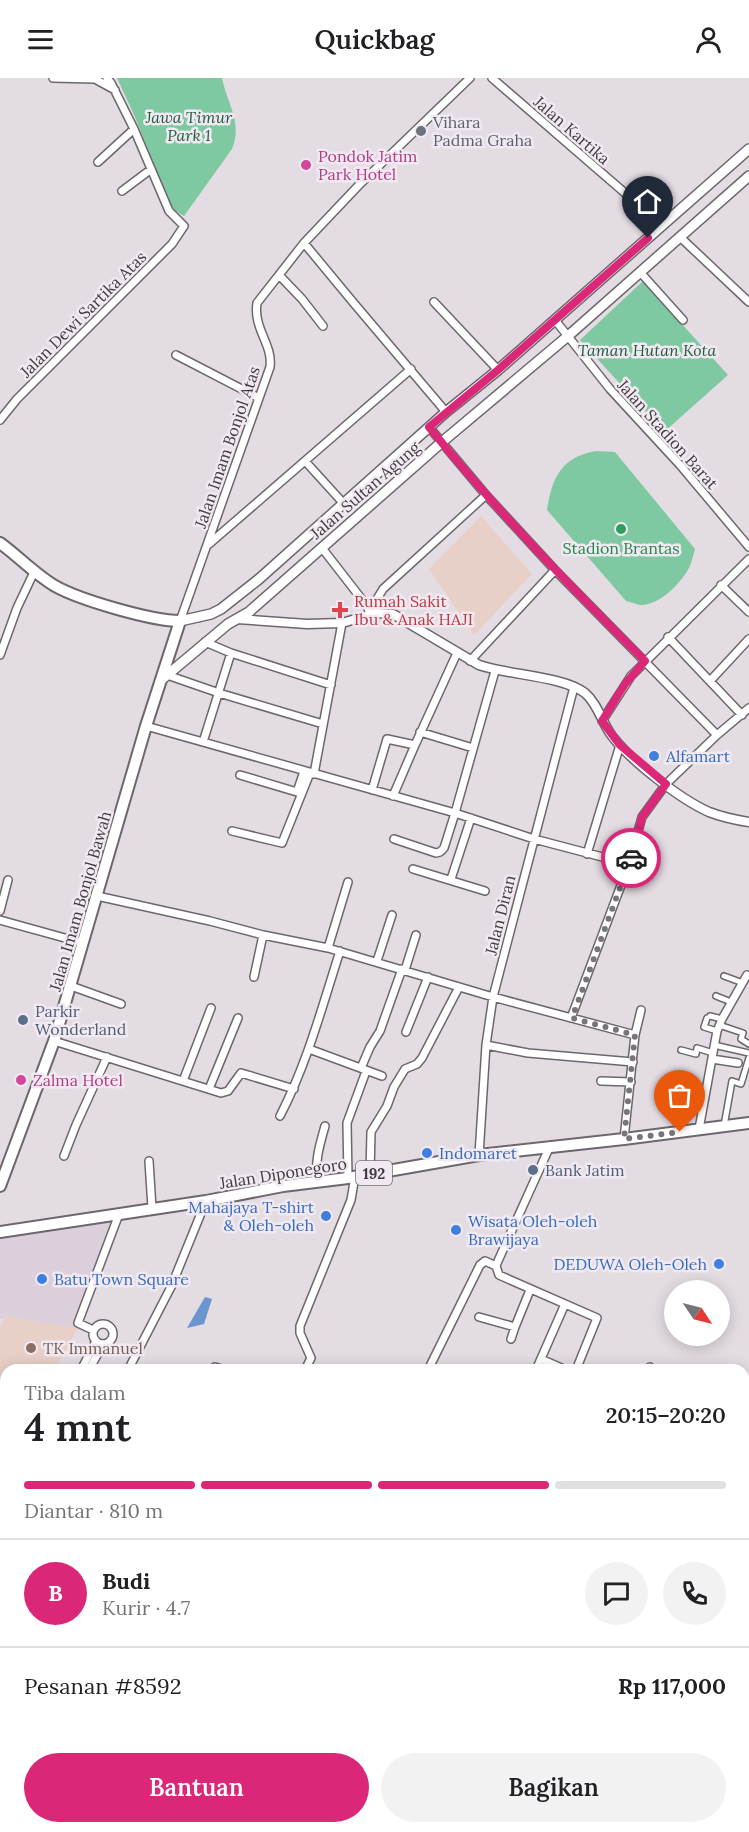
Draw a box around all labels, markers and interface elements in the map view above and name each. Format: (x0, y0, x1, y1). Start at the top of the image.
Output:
text: Quickbag (314, 22, 435, 56)
icon: menu (24, 23, 57, 56)
icon: person (692, 23, 725, 56)
street label: Jalan Kartika (529, 91, 614, 168)
park label: Jawa Timur Park 1 (145, 107, 233, 145)
place label: Vihara Padma Graha (432, 112, 532, 150)
marker: Vihara Padma Graha (414, 124, 428, 138)
place label: Pondok Jatim Park Hotel (318, 146, 417, 184)
marker: Pondok Jatim Park Hotel (299, 158, 313, 172)
pin (622, 176, 673, 238)
icon: home (631, 185, 664, 218)
street label: Jalan Dewi Sartika Atas (15, 247, 150, 382)
park label: Taman Hutan Kota (578, 340, 716, 360)
street label: Jalan Imam Bonjol Atas (190, 364, 264, 531)
street label: Jalan Stadion Barat (613, 374, 723, 494)
street label: Jalan Sultan Agung (305, 436, 425, 544)
marker: Stadion Brantas (614, 522, 628, 536)
place label: Stadion Brantas (562, 538, 680, 558)
place label: Rumah Sakit Ibu & Anak HAJI (354, 591, 473, 629)
marker: Rumah Sakit Ibu & Anak HAJI (331, 601, 349, 619)
place label: Alfamart (665, 746, 731, 766)
marker: Alfamart (647, 749, 661, 763)
street label: Jalan Imam Bonjol Bawah (44, 808, 115, 994)
courier (601, 828, 661, 888)
icon: car (615, 842, 648, 875)
street label: Jalan Diran (480, 873, 520, 958)
place label: Parkir Wonderland (35, 1001, 127, 1039)
marker: Parkir Wonderland (16, 1013, 30, 1027)
place label: Zalma Hotel (33, 1070, 123, 1090)
pin (654, 1070, 705, 1132)
marker: Zalma Hotel (14, 1073, 28, 1087)
icon: bag (663, 1079, 696, 1112)
place label: Indomaret (439, 1143, 518, 1163)
marker: Indomaret (420, 1146, 434, 1160)
street label: Jalan Diponegoro (217, 1153, 348, 1193)
place label: Bank Jatim (545, 1160, 625, 1180)
road number: 192 (356, 1161, 392, 1185)
marker: Bank Jatim (526, 1163, 540, 1177)
place label: Mahajaya T-shirt & Oleh-oleh (188, 1197, 315, 1235)
marker: Mahajaya T-shirt & Oleh-oleh (319, 1209, 333, 1223)
place label: Wisata Oleh-oleh Brawijaya (468, 1211, 598, 1249)
marker: Wisata Oleh-oleh Brawijaya (449, 1223, 463, 1237)
place label: DEDUWA Oleh-Oleh (554, 1254, 707, 1274)
marker: DEDUWA Oleh-Oleh (712, 1257, 726, 1271)
place label: Batu Town Square (54, 1269, 189, 1289)
marker: Batu Town Square (35, 1272, 49, 1286)
north arrow (664, 1280, 730, 1346)
map controls (664, 1280, 730, 1346)
place label: TK Immanuel (43, 1338, 143, 1358)
marker: TK Immanuel (24, 1341, 38, 1355)
text: Tiba dalam (24, 1380, 126, 1405)
text: 20:15–20:20 (606, 1401, 726, 1429)
text: 4 mnt (24, 1402, 131, 1452)
text: Diantar · 810 m (24, 1498, 163, 1523)
button: chat (585, 1562, 648, 1625)
button: phone (663, 1562, 726, 1625)
text: Budi (102, 1567, 150, 1595)
text: B (48, 1579, 63, 1607)
text: Kurir · 4.7 (102, 1595, 190, 1620)
text: Pesanan #8592 (24, 1672, 182, 1700)
text: Rp 117,000 (618, 1672, 726, 1700)
button: Bantuan (24, 1753, 369, 1822)
button: Bagikan (381, 1753, 726, 1822)

